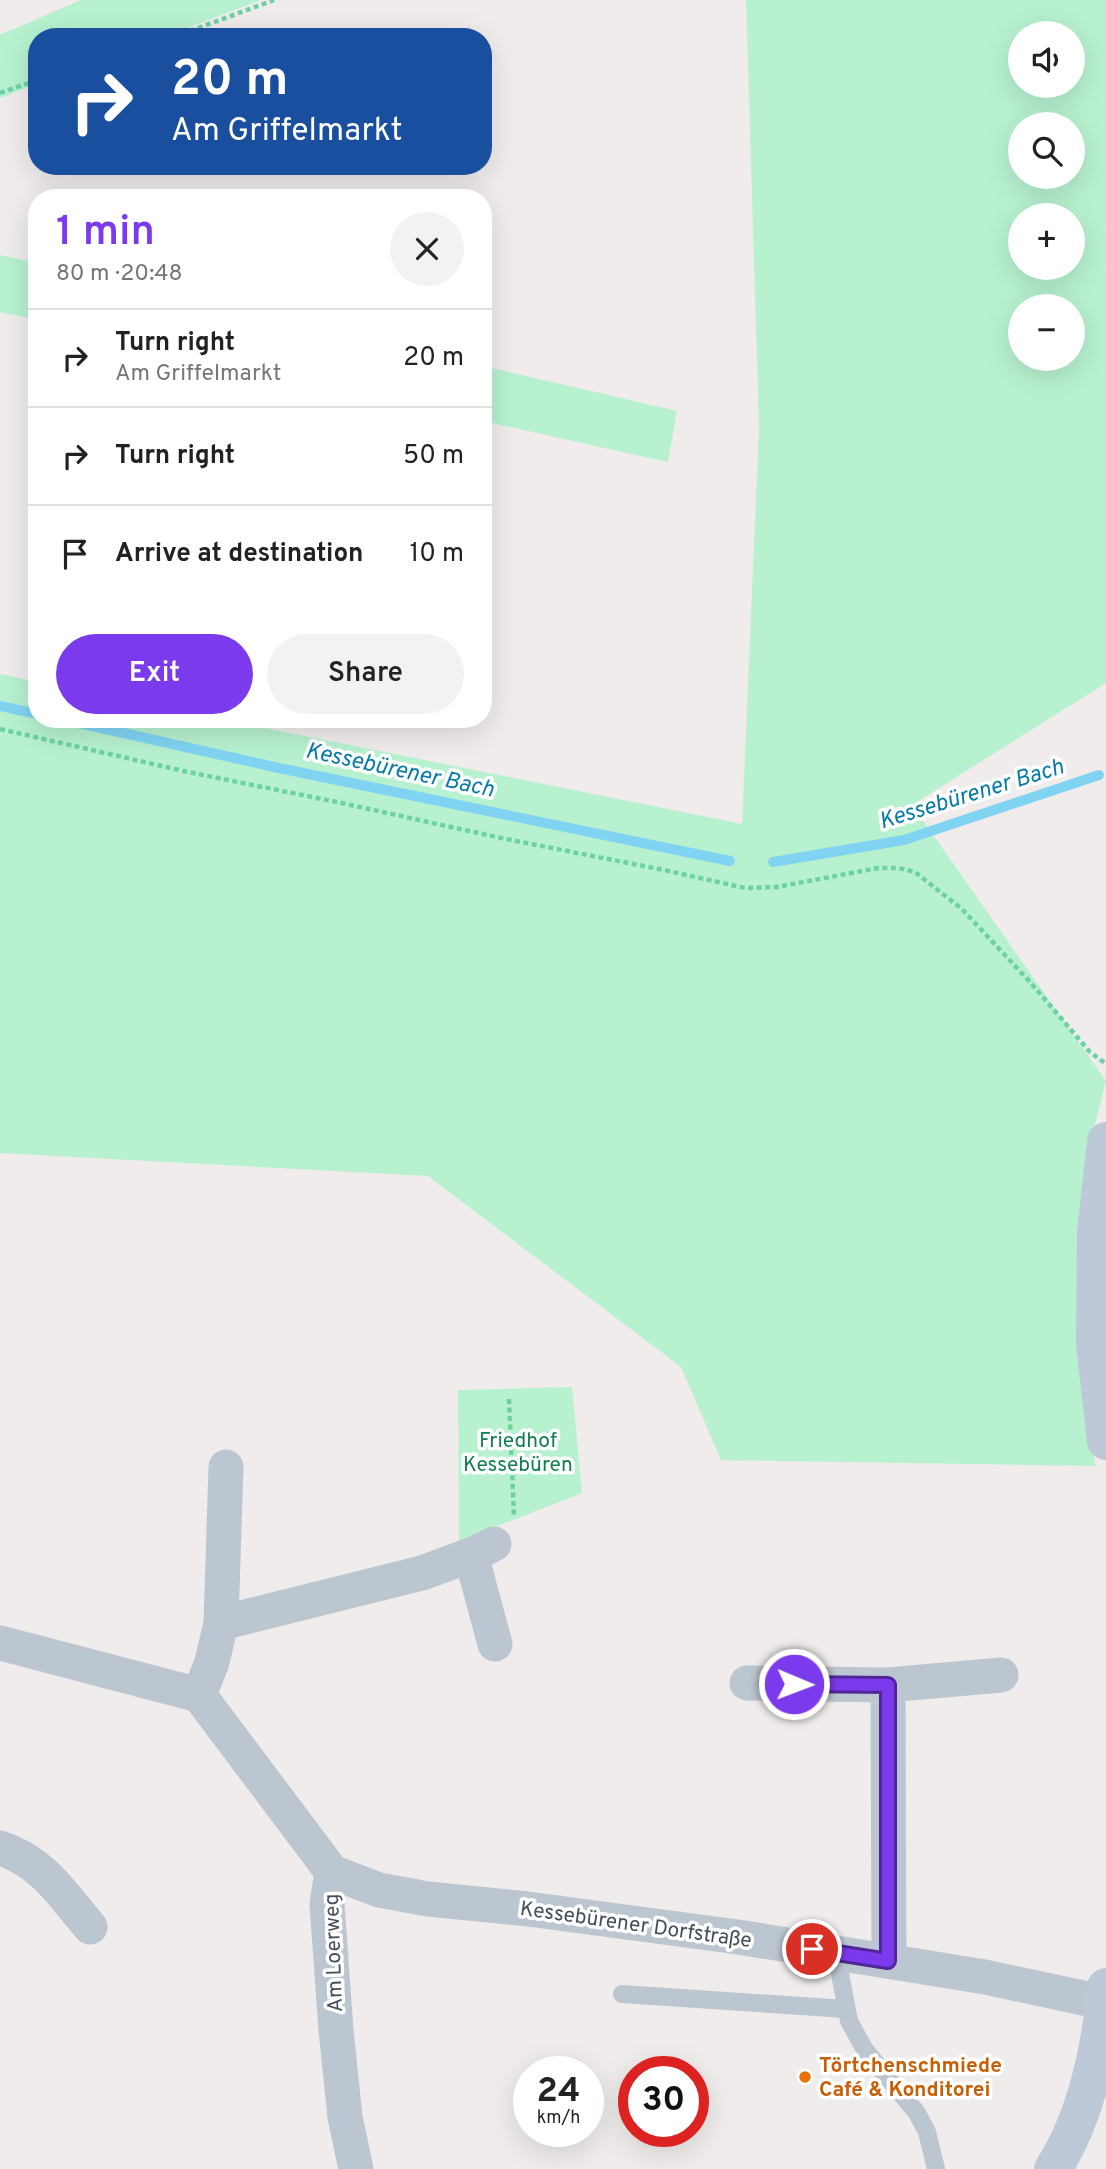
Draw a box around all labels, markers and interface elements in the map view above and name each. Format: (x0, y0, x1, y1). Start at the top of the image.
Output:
map controls (1008, 21, 1085, 371)
button: sound (1008, 21, 1085, 98)
text: 20 m (171, 51, 288, 113)
icon: right (56, 56, 147, 147)
text: Am Griffelmarkt (171, 112, 403, 152)
button: search (1008, 112, 1085, 189)
button: + (1008, 203, 1085, 280)
text: 1 min (56, 207, 155, 260)
button: close (390, 212, 464, 286)
text: 80 m · 20:48 (56, 260, 183, 289)
button: − (1008, 294, 1085, 371)
text: Turn right (115, 327, 235, 360)
icon: right (56, 339, 94, 377)
text: 20 m (403, 342, 464, 375)
text: Am Griffelmarkt (115, 360, 281, 389)
icon: right (56, 437, 94, 475)
text: Turn right (115, 440, 235, 473)
text: 50 m (403, 440, 464, 473)
icon: arrive (56, 535, 94, 573)
text: Arrive at destination (115, 538, 363, 571)
text: 10 m (409, 538, 464, 571)
button: Exit (56, 634, 253, 714)
button: Share (267, 634, 464, 714)
water label: Kessebürener Bach (303, 737, 497, 806)
water label: Kessebürener Bach (876, 753, 1068, 837)
park label: Friedhof Kessebüren (463, 1428, 573, 1479)
position arrow (757, 1647, 831, 1721)
street label: Am Loerweg (319, 1893, 350, 2013)
street label: Kessebürener Dorfstraße (518, 1896, 753, 1955)
pin (782, 1919, 842, 1979)
icon: arrive (793, 1930, 831, 1968)
place label: Törtchenschmiede Café & Konditorei (819, 2053, 1002, 2104)
speed limit sign: 30 (618, 2056, 709, 2147)
marker: Törtchenschmiede Café & Konditorei (797, 2069, 813, 2085)
text: 24 (537, 2070, 580, 2114)
text: km/h (537, 2107, 580, 2130)

